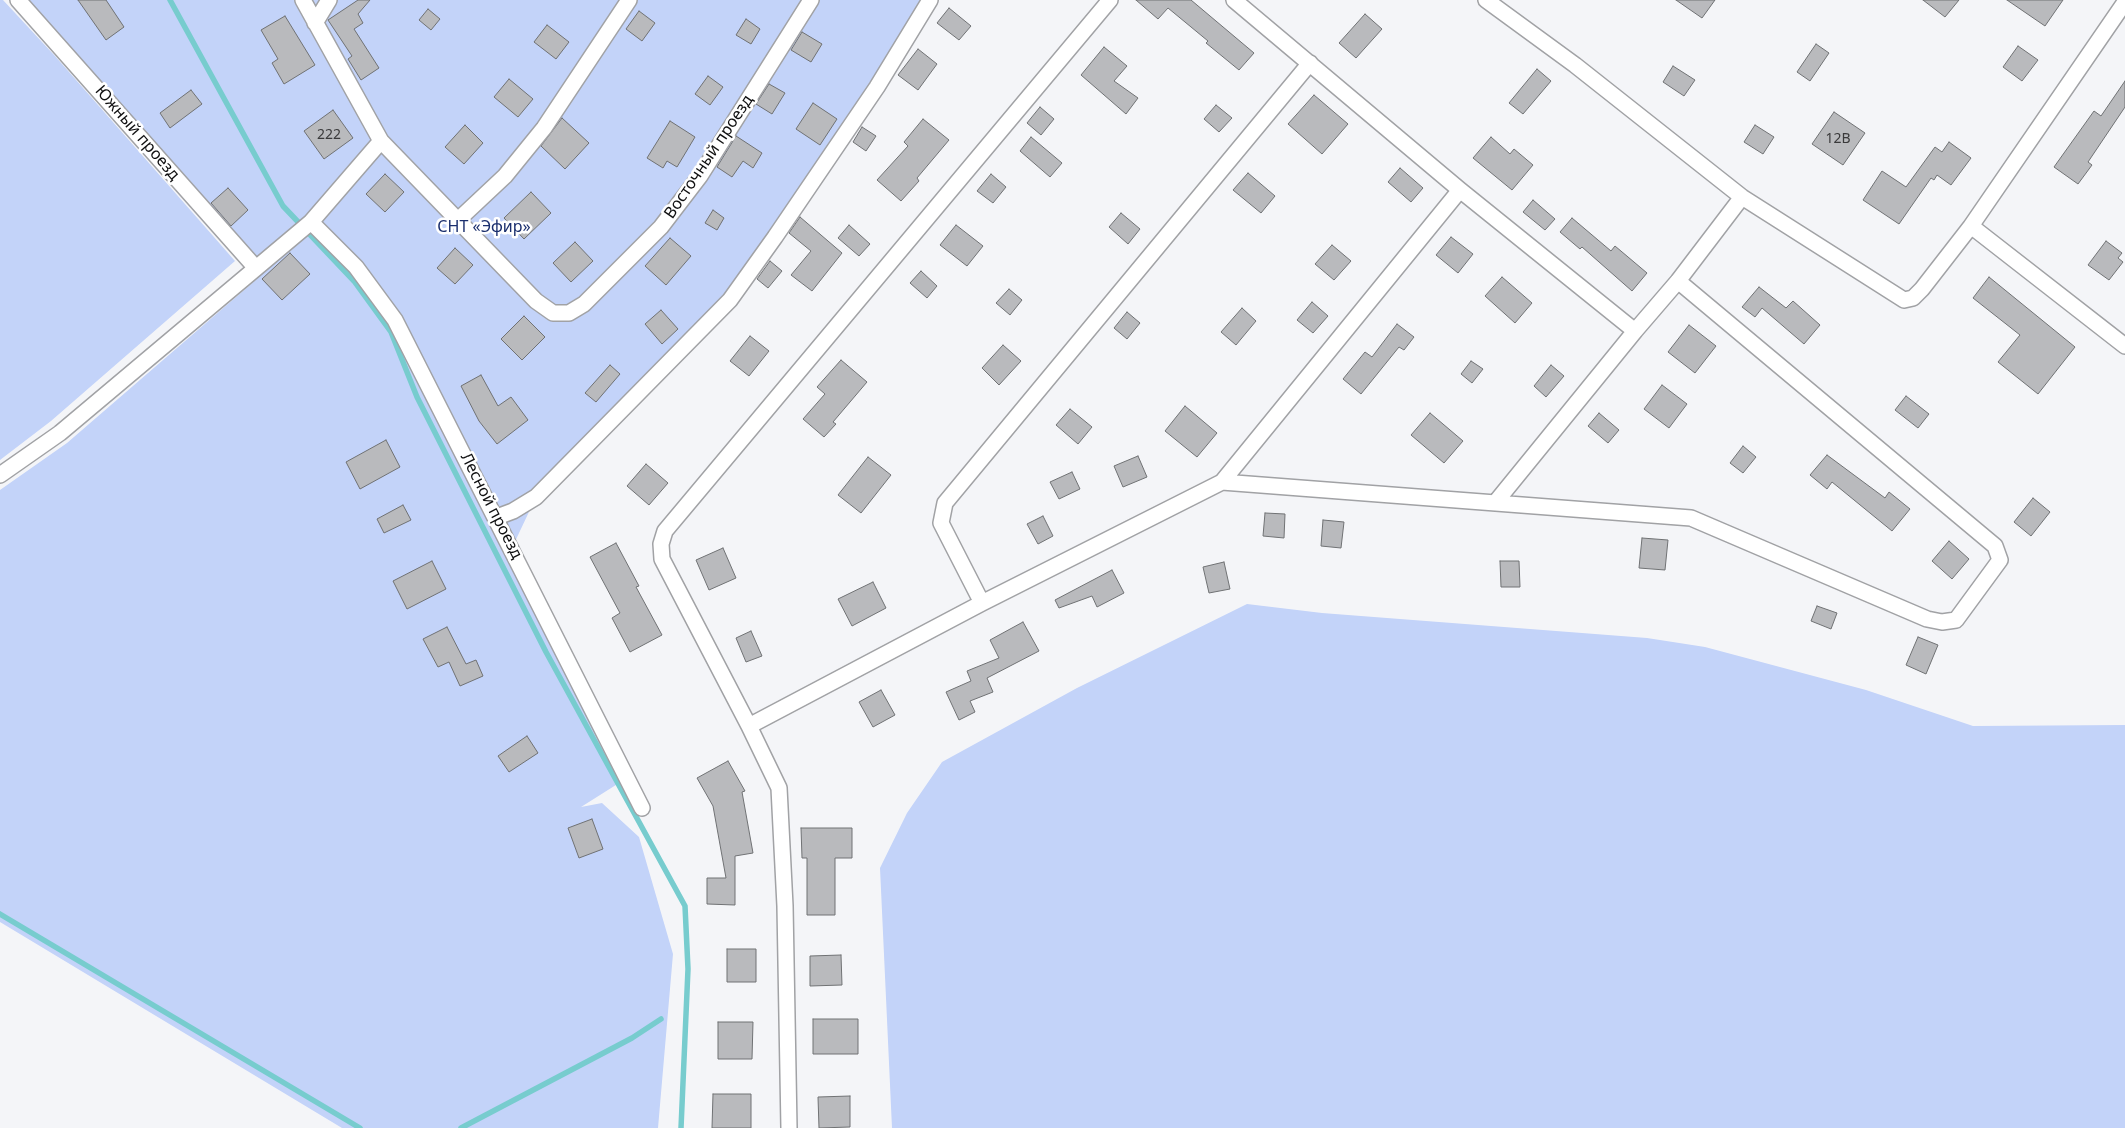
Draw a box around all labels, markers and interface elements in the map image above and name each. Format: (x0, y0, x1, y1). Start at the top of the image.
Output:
street label: Южный проезд (91, 82, 183, 184)
street label: Восточный проезд (660, 91, 758, 223)
house number: 222 (317, 127, 341, 143)
house number: 12В (1825, 131, 1851, 147)
park label: СНТ «Эфир» (437, 217, 531, 237)
street label: Лесной проезд (456, 450, 526, 562)

